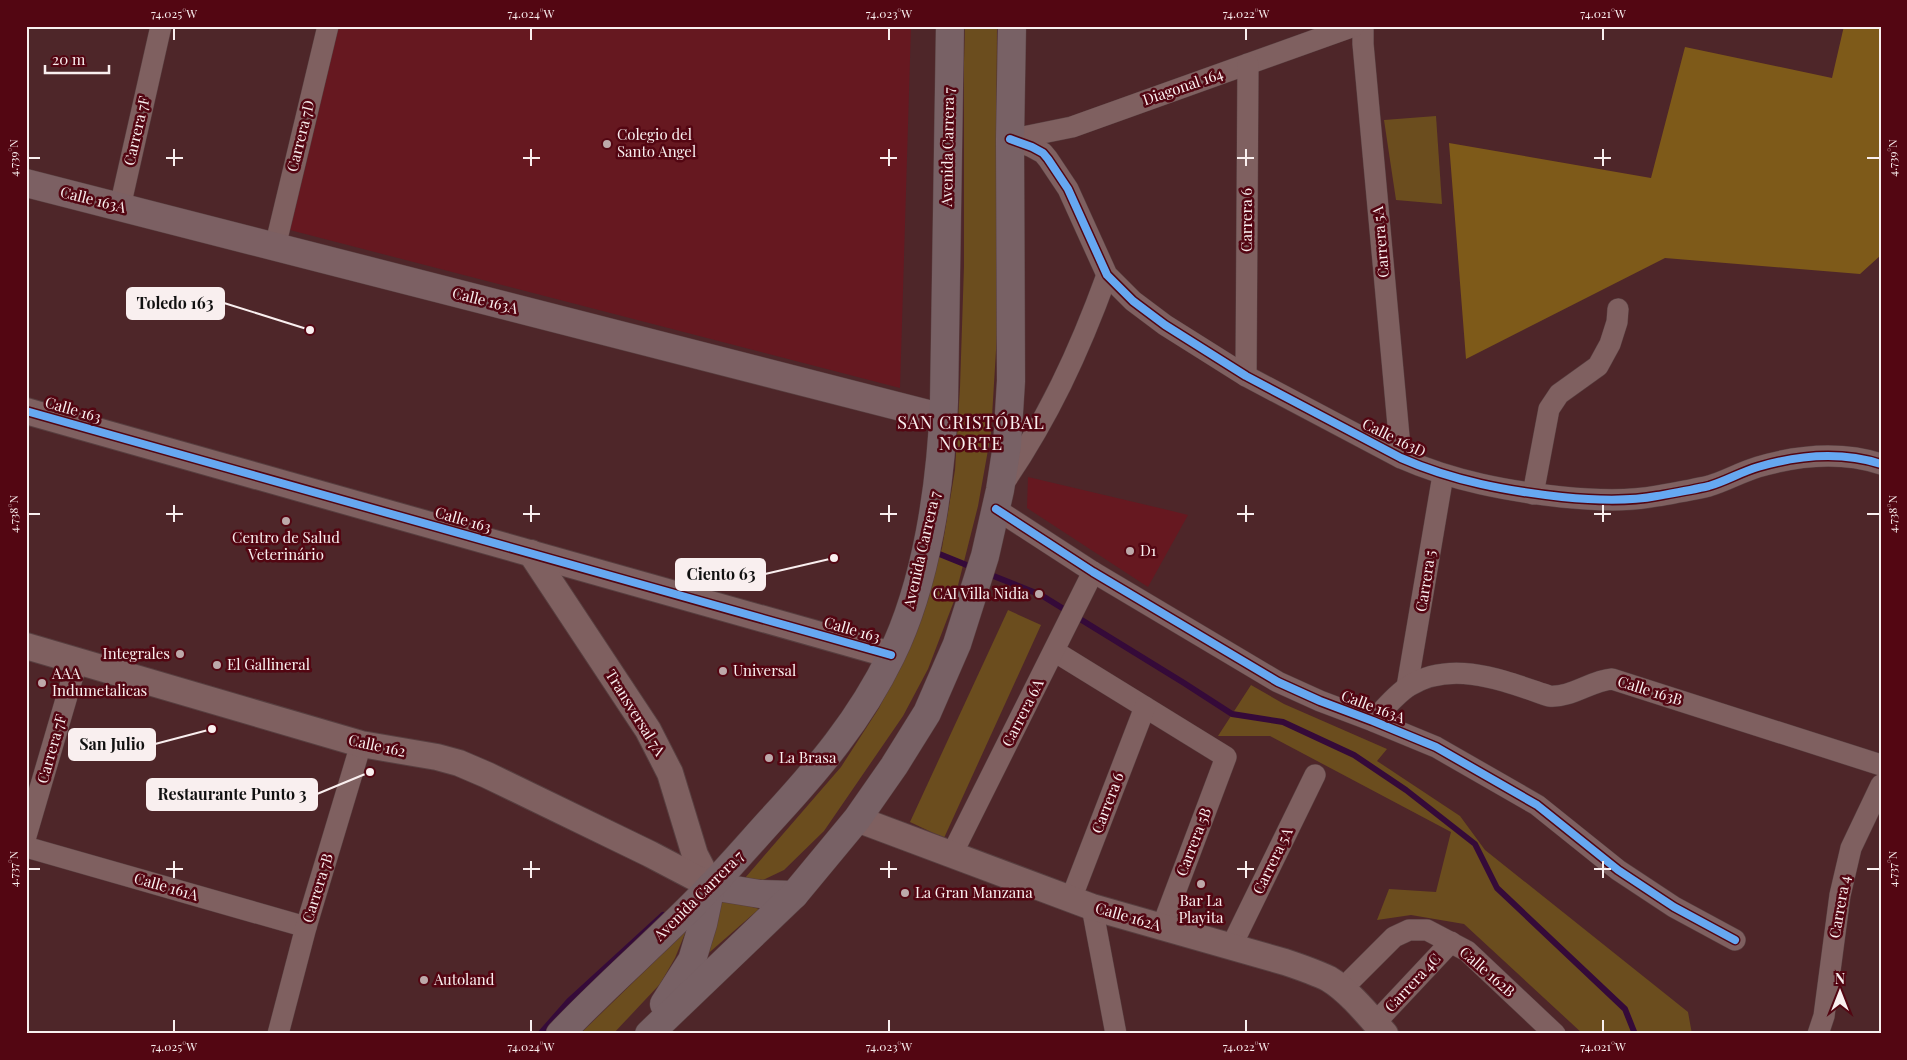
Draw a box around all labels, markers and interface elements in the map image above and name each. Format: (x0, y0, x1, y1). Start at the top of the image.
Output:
text: 74.025°W (151, 5, 197, 21)
text: 74.024°W (508, 5, 555, 21)
text: 74.023°W (866, 5, 912, 21)
text: 74.022°W (1223, 5, 1269, 21)
text: 74.021°W (1580, 5, 1626, 21)
scale bar (45, 42, 109, 74)
text: 20 m (52, 49, 86, 69)
street label: Diagonal 164 (1140, 63, 1226, 109)
street label: Avenida Carrera 7 (936, 87, 958, 208)
street label: Carrera 7F (118, 94, 154, 168)
street label: Carrera 7D (281, 98, 319, 174)
place label: Colegio del Santo Angel (617, 124, 696, 161)
marker: Colegio del Santo Angel (601, 138, 613, 150)
text: 4.739°N (5, 139, 21, 177)
text: 4.739°N (1884, 139, 1900, 177)
street label: Calle 163A (58, 181, 129, 217)
street label: Carrera 6 (1236, 188, 1256, 252)
street label: Carrera 5A (1367, 205, 1393, 279)
street label: Calle 163A (450, 282, 521, 318)
callout: Toledo 163 (127, 288, 224, 319)
text: Toledo 163 (136, 292, 214, 313)
street label: Calle 163 (43, 391, 104, 427)
district label: SAN CRISTÓBAL NORTE (897, 410, 1045, 455)
street label: Calle 163D (1359, 413, 1430, 461)
street label: Avenida Carrera 7 (898, 489, 944, 611)
text: 4.738°N (5, 495, 21, 533)
text: 4.738°N (1884, 495, 1900, 533)
street label: Calle 163 (433, 501, 494, 537)
marker: Centro de Salud Veterinário (280, 515, 292, 527)
place label: Centro de Salud Veterinário (232, 527, 340, 564)
place label: D1 (1140, 540, 1157, 560)
marker: D1 (1124, 545, 1136, 557)
street label: Carrera 5 (1410, 548, 1440, 613)
callout: Ciento 63 (676, 559, 765, 590)
text: Ciento 63 (686, 563, 756, 584)
place label: CAI Villa Nidia (933, 583, 1030, 603)
marker: CAI Villa Nidia (1033, 588, 1045, 600)
street label: Calle 163 (822, 611, 883, 647)
place label: Integrales (103, 643, 170, 663)
marker: Integrales (174, 648, 186, 660)
place label: El Gallineral (227, 654, 310, 674)
marker: El Gallineral (211, 659, 223, 671)
place label: Universal (733, 660, 796, 680)
place label: AAA Indumetalicas (51, 663, 147, 700)
street label: Transversal 7A (601, 665, 671, 760)
marker: Universal (717, 665, 729, 677)
street label: Calle 163B (1615, 671, 1685, 709)
street label: Carrera 6A (997, 675, 1048, 750)
marker: AAA Indumetalicas (36, 677, 48, 689)
street label: Calle 163A (1338, 685, 1409, 728)
street label: Carrera 7F (32, 712, 71, 785)
callout: San Julio (69, 729, 155, 760)
street label: Calle 162 (347, 729, 408, 761)
text: San Julio (79, 733, 145, 754)
place label: La Brasa (779, 747, 837, 767)
marker: La Brasa (763, 752, 775, 764)
street label: Carrera 6 (1086, 769, 1128, 836)
callout: Restaurante Punto 3 (147, 779, 317, 810)
text: Restaurante Punto 3 (158, 783, 307, 804)
street label: Carrera 5B (1171, 805, 1215, 879)
street label: Carrera 5A (1247, 823, 1297, 897)
street label: Avenida Carrera 7 (648, 846, 748, 945)
text: 4.737°N (5, 850, 21, 887)
text: 4.737°N (1884, 850, 1900, 887)
street label: Carrera 7B (297, 851, 337, 925)
street label: Calle 161A (132, 867, 201, 905)
street label: Carrera 4 (1824, 874, 1854, 940)
marker: Bar La Playita (1195, 878, 1207, 890)
place label: La Gran Manzana (915, 882, 1033, 902)
marker: La Gran Manzana (899, 887, 911, 899)
place label: Bar La Playita (1178, 890, 1224, 927)
street label: Calle 162A (1093, 897, 1164, 935)
street label: Calle 162B (1456, 942, 1520, 1001)
street label: Carrera 4C (1380, 949, 1445, 1016)
north arrow (1814, 968, 1864, 1018)
place label: Autoland (433, 969, 495, 989)
text: N (1835, 969, 1845, 988)
marker: Autoland (418, 974, 430, 986)
text: 74.025°W (151, 1038, 197, 1054)
text: 74.024°W (508, 1038, 555, 1054)
text: 74.023°W (866, 1038, 912, 1054)
text: 74.022°W (1223, 1038, 1269, 1054)
text: 74.021°W (1580, 1038, 1626, 1054)

